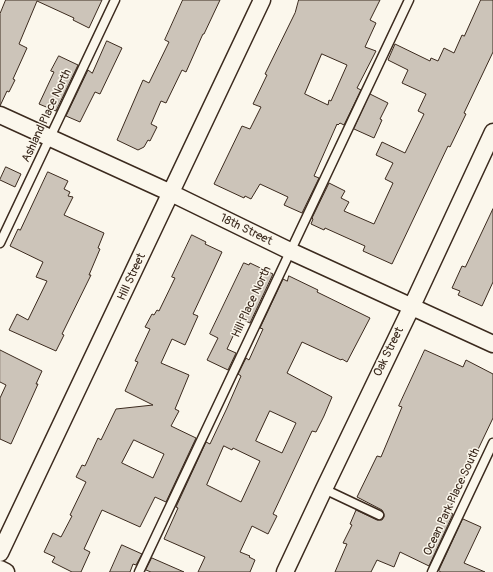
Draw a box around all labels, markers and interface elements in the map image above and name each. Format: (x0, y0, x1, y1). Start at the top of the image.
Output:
street label: Ashland Place North (19, 67, 75, 165)
street label: 18th Street (218, 211, 274, 249)
street label: Hill Street (115, 251, 149, 303)
street label: Hill Place North (229, 264, 275, 340)
street label: Oak Street (371, 325, 407, 379)
street label: Ocean Park Place South (421, 446, 483, 558)

